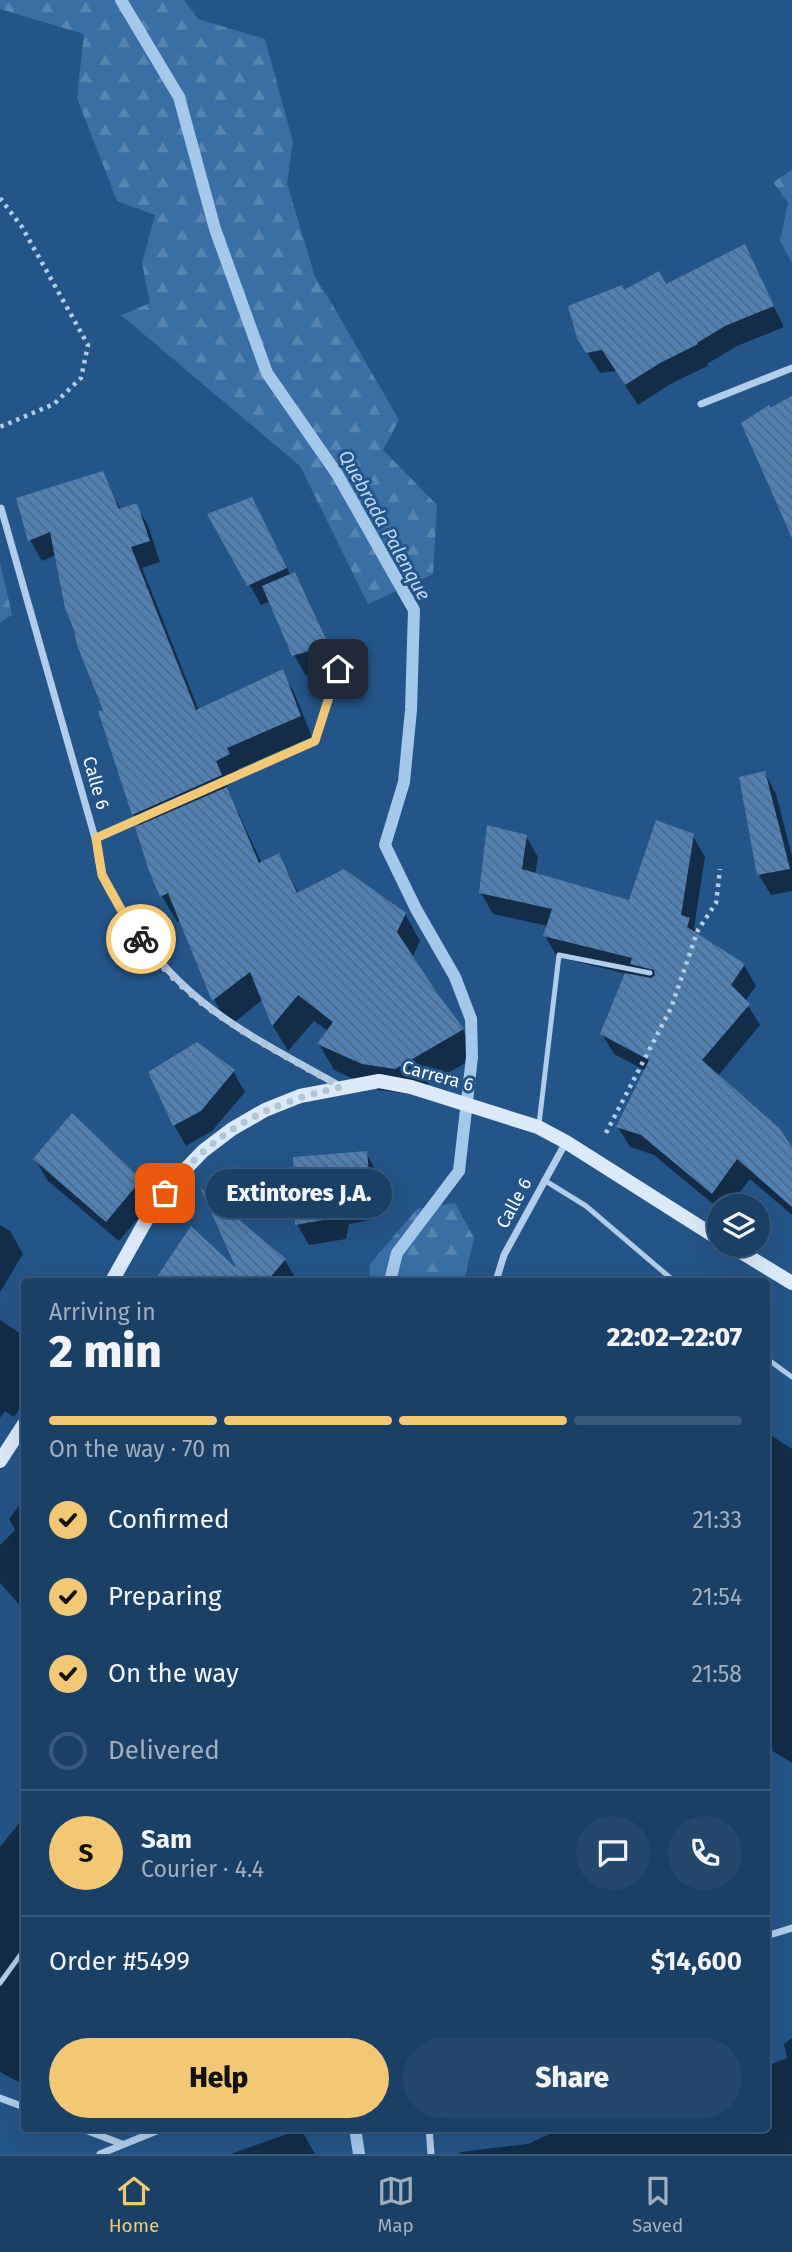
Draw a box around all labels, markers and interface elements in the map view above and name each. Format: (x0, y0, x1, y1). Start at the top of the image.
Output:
water label: Quebrada Palenque (334, 446, 435, 605)
pin (308, 639, 368, 699)
icon: home (319, 650, 357, 688)
street label: Calle 6 (78, 754, 114, 812)
courier (106, 904, 176, 974)
icon: bike (122, 920, 160, 958)
street label: Carrera 6 (400, 1056, 476, 1096)
pin (135, 1163, 195, 1223)
callout: Extintores J.A. (207, 1168, 392, 1218)
icon: bag (146, 1174, 184, 1212)
street label: Calle 6 (492, 1174, 536, 1232)
text: Extintores J.A. (226, 1179, 372, 1207)
map controls (707, 1194, 770, 1257)
button: layers (707, 1194, 770, 1257)
text: Arriving in (49, 1298, 156, 1326)
text: 22:02–22:07 (607, 1322, 742, 1353)
text: 2 min (49, 1324, 162, 1379)
text: On the way · 70 m (49, 1435, 231, 1463)
icon: check (49, 1501, 87, 1539)
text: Confirmed (108, 1504, 229, 1535)
text: 21:33 (693, 1506, 742, 1534)
icon: check (49, 1578, 87, 1616)
text: Preparing (108, 1581, 221, 1612)
text: 21:54 (692, 1583, 742, 1611)
icon: check (49, 1655, 87, 1693)
text: On the way (108, 1658, 239, 1689)
text: 21:58 (691, 1660, 742, 1688)
text: Delivered (108, 1735, 220, 1766)
button: chat (576, 1816, 650, 1890)
button: phone (668, 1816, 742, 1890)
text: Sam (141, 1824, 192, 1855)
text: S (79, 1838, 93, 1869)
text: Courier · 4.4 (141, 1855, 264, 1883)
text: Order #5499 (49, 1946, 190, 1977)
text: $14,600 (651, 1946, 742, 1977)
button: Help (49, 2038, 389, 2118)
button: Share (403, 2038, 742, 2118)
tab: Home (109, 2172, 159, 2237)
tab: Map (377, 2172, 415, 2237)
tab: Saved (632, 2172, 683, 2237)

